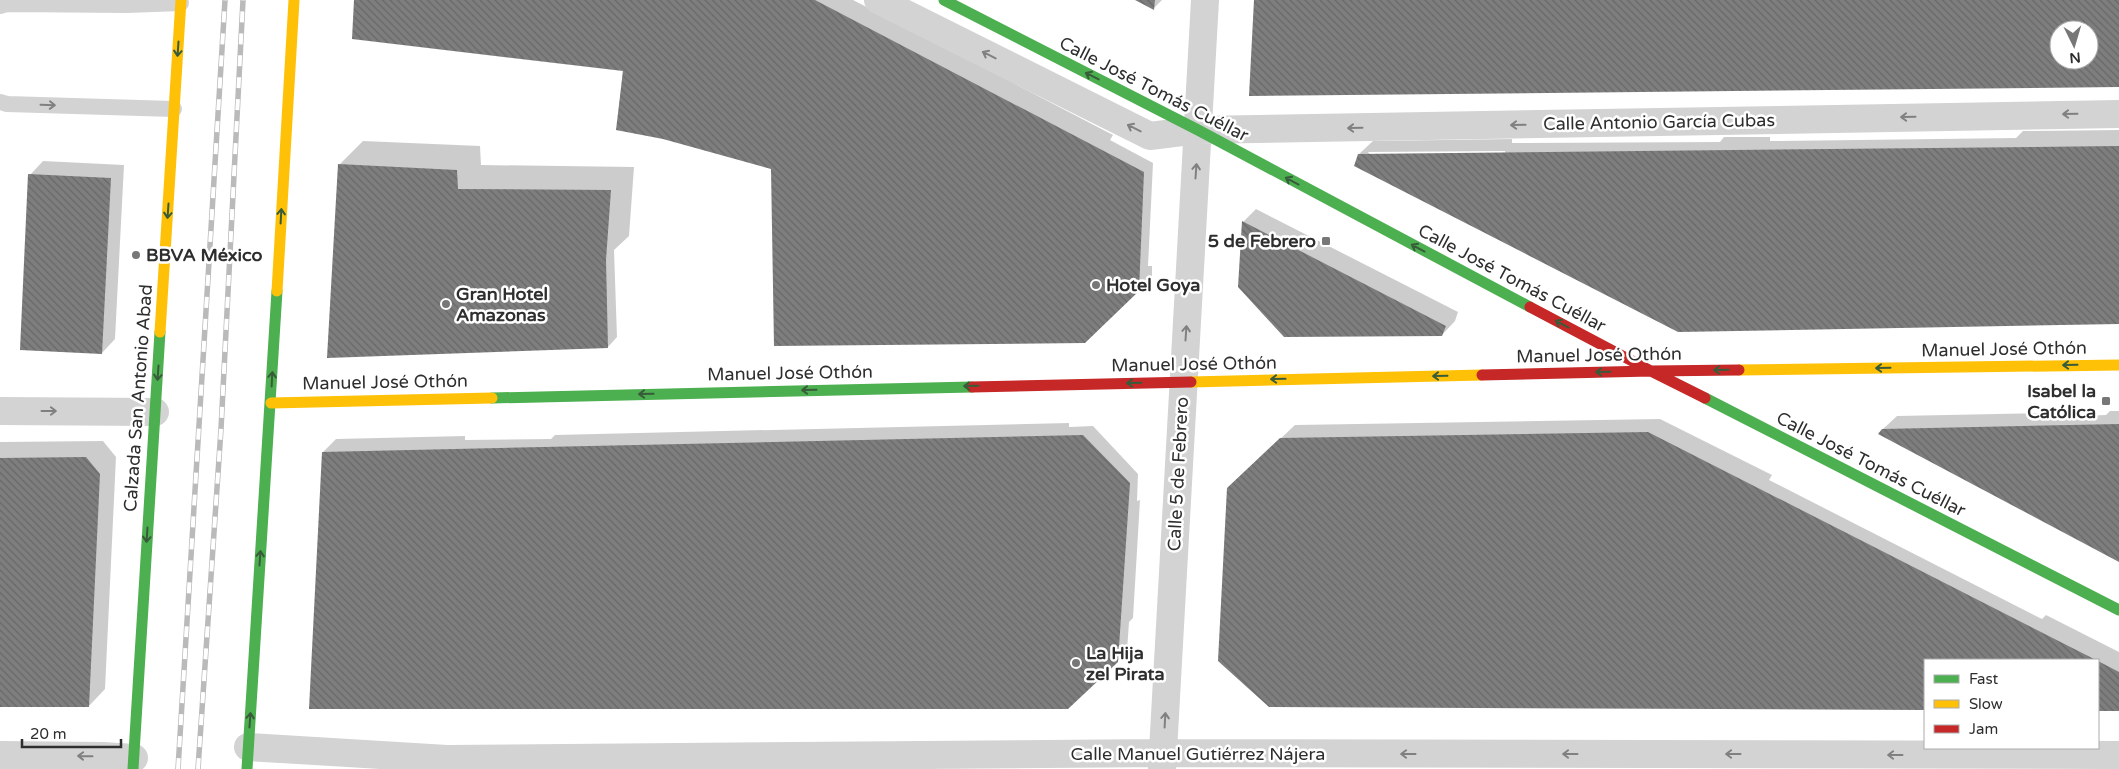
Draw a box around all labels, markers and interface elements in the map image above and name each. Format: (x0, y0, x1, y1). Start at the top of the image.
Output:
north arrow (2049, 20, 2099, 70)
street label: Calle José Tomás Cuéllar (1056, 32, 1252, 146)
one-way arrow (173, 40, 182, 56)
text: N (2069, 48, 2081, 66)
one-way arrow (981, 50, 996, 60)
one-way arrow (1085, 71, 1100, 81)
one-way arrow (40, 101, 56, 110)
street label: Calle Antonio García Cubas (1543, 109, 1775, 135)
one-way arrow (2063, 110, 2079, 119)
one-way arrow (1900, 113, 1916, 122)
one-way arrow (1510, 120, 1526, 129)
one-way arrow (1127, 122, 1142, 132)
one-way arrow (1348, 123, 1364, 132)
one-way arrow (1191, 163, 1200, 179)
one-way arrow (1285, 175, 1299, 185)
one-way arrow (163, 203, 172, 219)
one-way arrow (277, 209, 286, 225)
street label: Calle José Tomás Cuéllar (1414, 219, 1610, 337)
place label: 5 de Febrero (1208, 230, 1316, 252)
marker: 5 de Febrero (1320, 235, 1332, 247)
one-way arrow (1411, 243, 1426, 252)
place label: BBVA México (146, 244, 262, 266)
marker: BBVA México (130, 249, 142, 261)
place label: Hotel Goya (1106, 274, 1200, 296)
marker: Hotel Goya (1090, 279, 1102, 291)
street label: Calzada San Antonio Abad (119, 283, 157, 513)
place label: Gran Hotel Amazonas (456, 283, 548, 326)
marker: Gran Hotel Amazonas (440, 298, 452, 310)
one-way arrow (1554, 319, 1569, 329)
one-way arrow (1181, 325, 1190, 341)
street label: Manuel José Othón (1921, 337, 2087, 361)
street label: Manuel José Othón (1516, 343, 1682, 367)
street label: Manuel José Othón (1111, 352, 1277, 376)
one-way arrow (2063, 360, 2079, 370)
street label: Manuel José Othón (707, 361, 873, 385)
one-way arrow (1875, 363, 1892, 373)
one-way arrow (153, 365, 162, 381)
one-way arrow (1713, 365, 1729, 375)
one-way arrow (1595, 367, 1611, 377)
street label: Manuel José Othón (302, 370, 468, 394)
one-way arrow (268, 371, 277, 387)
one-way arrow (1432, 371, 1448, 380)
one-way arrow (1270, 374, 1286, 384)
one-way arrow (1126, 378, 1142, 387)
place label: Isabel la Católica (2027, 380, 2096, 423)
one-way arrow (964, 381, 980, 391)
one-way arrow (801, 385, 818, 395)
one-way arrow (639, 389, 655, 399)
marker: Isabel la Católica (2100, 395, 2112, 407)
street label: Calle 5 de Febrero (1163, 396, 1193, 552)
one-way arrow (40, 406, 56, 416)
street label: Calle José Tomás Cuéllar (1773, 407, 1969, 521)
one-way arrow (143, 527, 152, 543)
one-way arrow (256, 550, 265, 566)
place label: La Hija zel Pirata (1086, 642, 1165, 685)
marker: La Hija zel Pirata (1070, 657, 1082, 669)
legend (1924, 659, 2099, 749)
text: Fast (1969, 670, 1999, 688)
text: Slow (1969, 695, 2003, 713)
one-way arrow (245, 713, 254, 729)
one-way arrow (1160, 713, 1169, 729)
scale bar (22, 716, 121, 748)
text: Jam (1969, 720, 1998, 738)
text: 20 m (30, 725, 67, 743)
street label: Calle Manuel Gutiérrez Nájera (1071, 743, 1326, 765)
one-way arrow (1400, 749, 1416, 759)
one-way arrow (1563, 749, 1579, 759)
one-way arrow (1725, 749, 1742, 759)
one-way arrow (1888, 750, 1904, 759)
one-way arrow (77, 751, 94, 761)

